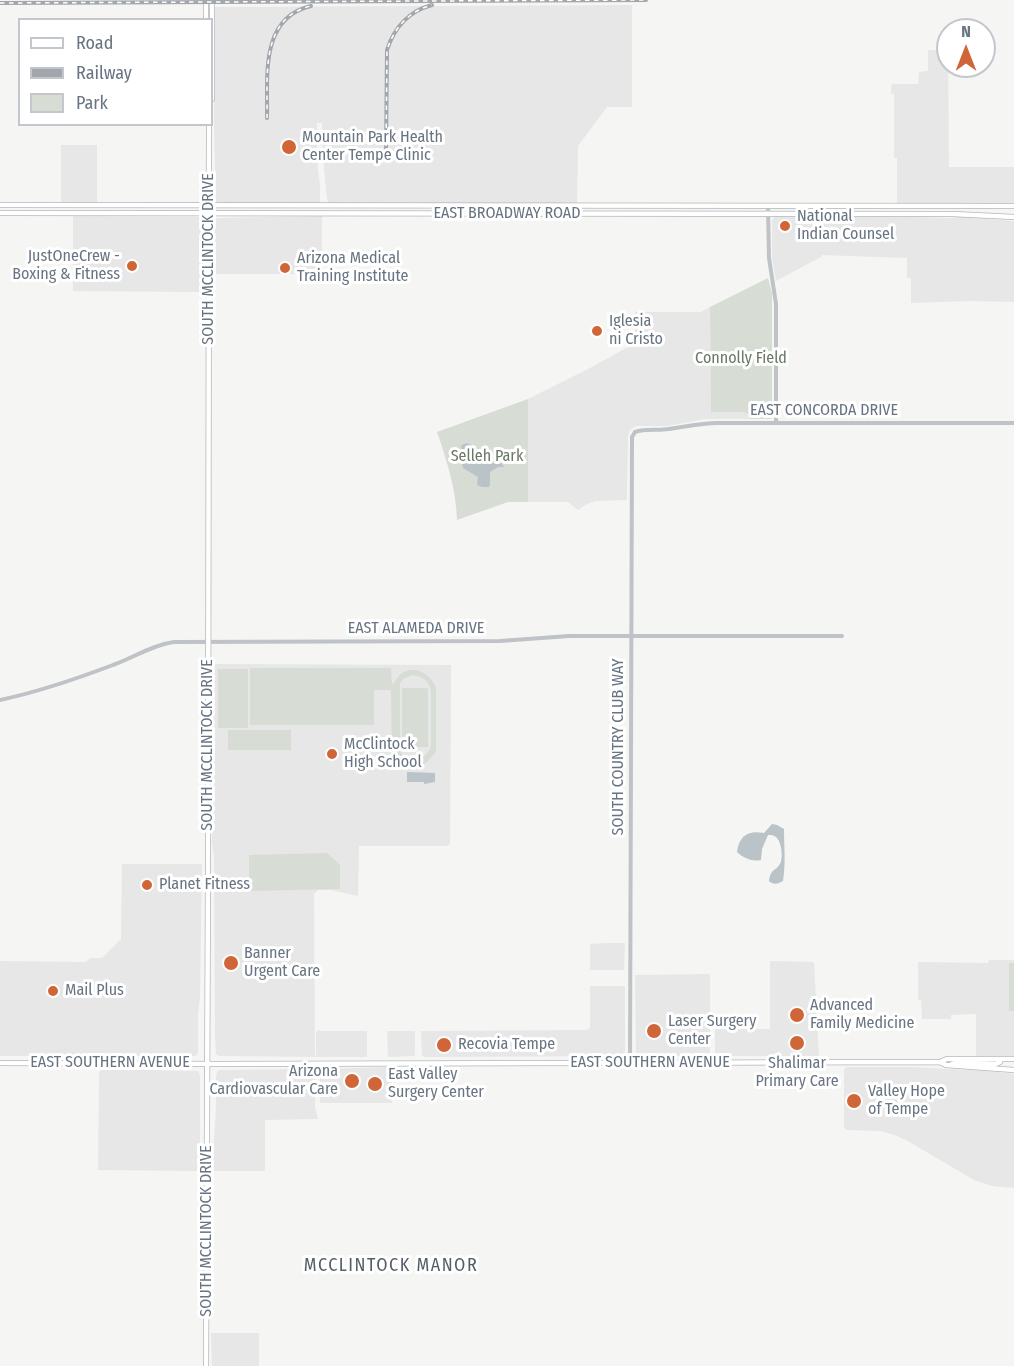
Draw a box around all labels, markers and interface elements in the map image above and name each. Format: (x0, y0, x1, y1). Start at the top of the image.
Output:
legend (18, 18, 213, 126)
north arrow (936, 18, 996, 78)
text: N (961, 22, 971, 41)
text: Road (76, 32, 113, 54)
text: Railway (76, 62, 132, 84)
text: Park (76, 92, 108, 114)
place label: Mountain Park Health Center Tempe Clinic (302, 128, 443, 166)
marker: Mountain Park Health Center Tempe Clinic (280, 138, 298, 156)
street label: SOUTH MCCLINTOCK DRIVE (199, 173, 219, 345)
street label: EAST BROADWAY ROAD (433, 204, 581, 224)
place label: National Indian Counsel (797, 207, 894, 245)
marker: National Indian Counsel (778, 219, 792, 233)
place label: JustOneCrew - Boxing & Fitness (12, 247, 120, 285)
place label: Arizona Medical Training Institute (297, 249, 408, 287)
marker: JustOneCrew - Boxing & Fitness (125, 259, 139, 273)
marker: Arizona Medical Training Institute (278, 261, 292, 275)
place label: Iglesia ni Cristo (609, 312, 663, 350)
marker: Iglesia ni Cristo (590, 324, 604, 338)
park label: Connolly Field (695, 349, 787, 369)
street label: EAST CONCORDA DRIVE (750, 401, 898, 421)
park label: Selleh Park (451, 447, 523, 467)
street label: EAST ALAMEDA DRIVE (348, 619, 484, 639)
street label: SOUTH COUNTRY CLUB WAY (609, 658, 629, 836)
street label: SOUTH MCCLINTOCK DRIVE (198, 659, 218, 831)
place label: McClintock High School (344, 735, 422, 773)
marker: McClintock High School (325, 747, 339, 761)
place label: Planet Fitness (159, 875, 250, 895)
marker: Planet Fitness (140, 878, 154, 892)
place label: Banner Urgent Care (244, 944, 320, 982)
marker: Banner Urgent Care (222, 954, 240, 972)
place label: Mail Plus (65, 981, 124, 1001)
marker: Mail Plus (46, 984, 60, 998)
place label: Advanced Family Medicine (810, 996, 914, 1034)
marker: Advanced Family Medicine (788, 1006, 806, 1024)
place label: Laser Surgery Center (668, 1012, 756, 1050)
marker: Laser Surgery Center (645, 1022, 663, 1040)
marker: Shalimar Primary Care (788, 1034, 806, 1052)
place label: Recovia Tempe (458, 1035, 555, 1055)
marker: Recovia Tempe (435, 1036, 453, 1054)
street label: EAST SOUTHERN AVENUE (30, 1053, 190, 1073)
street label: EAST SOUTHERN AVENUE (570, 1053, 730, 1073)
place label: Shalimar Primary Care (755, 1054, 839, 1092)
place label: Arizona Cardiovascular Care (209, 1062, 338, 1100)
place label: East Valley Surgery Center (388, 1065, 484, 1103)
marker: Arizona Cardiovascular Care (343, 1072, 361, 1090)
marker: East Valley Surgery Center (366, 1075, 384, 1093)
place label: Valley Hope of Tempe (868, 1082, 945, 1120)
marker: Valley Hope of Tempe (845, 1092, 863, 1110)
street label: SOUTH MCCLINTOCK DRIVE (197, 1145, 217, 1317)
district label: MCCLINTOCK MANOR (304, 1255, 478, 1277)

